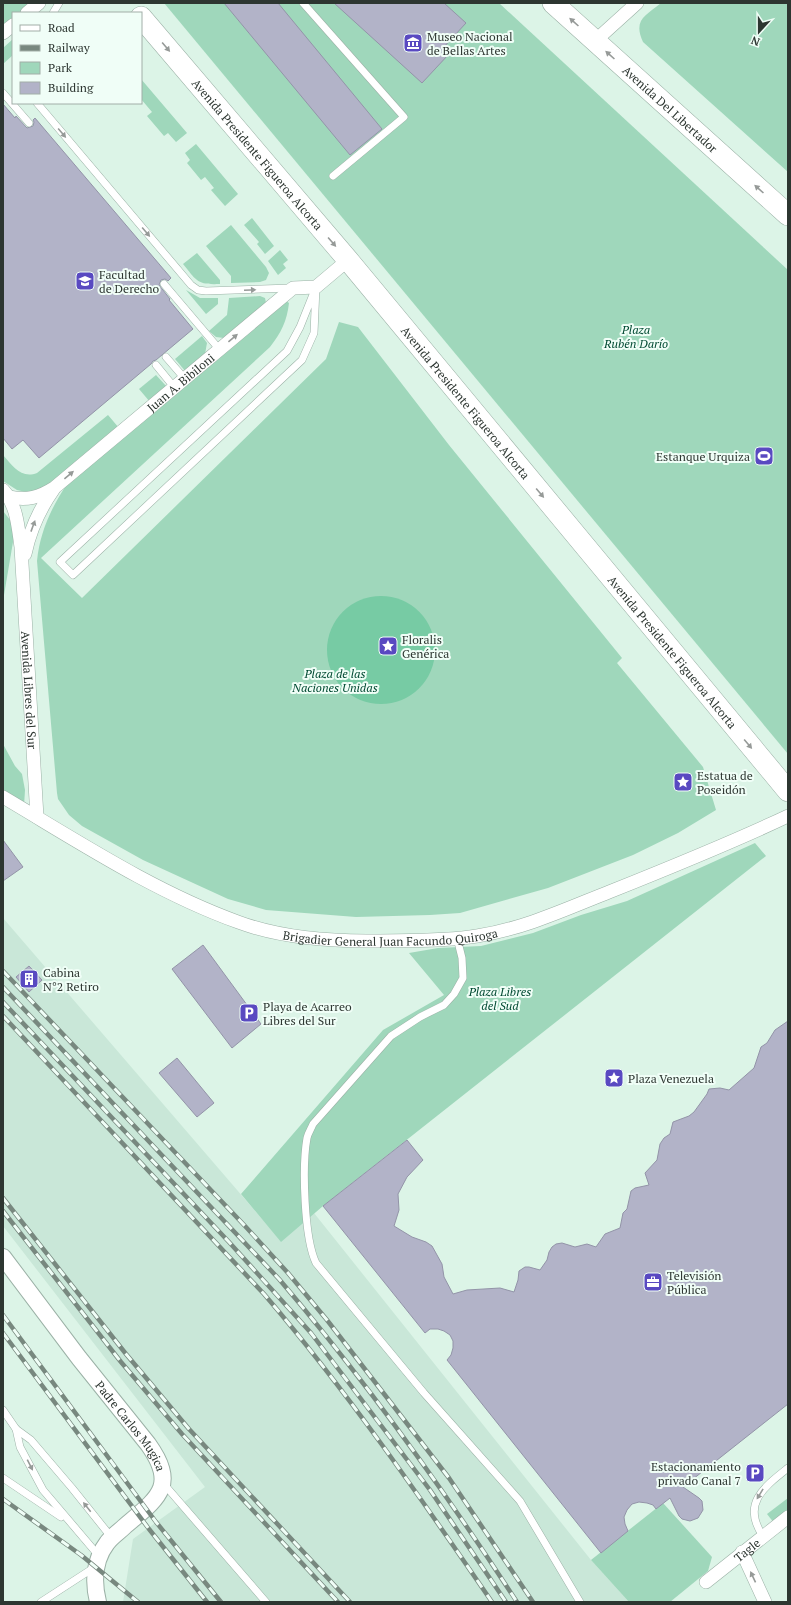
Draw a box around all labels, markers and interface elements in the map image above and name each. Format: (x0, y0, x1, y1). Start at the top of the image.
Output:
legend (12, 12, 142, 104)
north arrow (739, 12, 779, 52)
one-way arrow (569, 17, 579, 27)
text: Road (48, 20, 75, 35)
place label: Museo Nacional de Bellas Artes (427, 29, 513, 58)
museum icon: Museo Nacional de Bellas Artes (402, 32, 424, 54)
text: N (748, 33, 762, 49)
text: Railway (48, 40, 91, 55)
one-way arrow (162, 41, 171, 52)
one-way arrow (605, 50, 616, 59)
text: Park (48, 60, 73, 75)
street label: Avenida Del Libertador (620, 62, 721, 156)
street label: Avenida Presidente Figueroa Alcorta (189, 75, 326, 233)
text: Building (48, 80, 94, 95)
one-way arrow (58, 128, 67, 138)
one-way arrow (754, 184, 764, 193)
one-way arrow (142, 227, 151, 238)
one-way arrow (327, 237, 337, 247)
place label: Facultad de Derecho (99, 267, 159, 296)
school or university icon: Facultad de Derecho (74, 270, 96, 292)
one-way arrow (244, 286, 256, 293)
park label: Plaza Rubén Darío (603, 322, 668, 351)
street label: Avenida Presidente Figueroa Alcorta (398, 323, 534, 482)
one-way arrow (228, 334, 239, 343)
street label: Juan A. Bibiloni (144, 350, 217, 415)
sports icon: Estanque Urquiza (753, 445, 775, 467)
place label: Estanque Urquiza (656, 449, 750, 464)
one-way arrow (64, 471, 75, 480)
one-way arrow (535, 488, 544, 498)
one-way arrow (30, 519, 36, 531)
street label: Avenida Presidente Figueroa Alcorta (605, 572, 740, 731)
street label: Avenida Libres del Sur (18, 630, 40, 750)
place label: Floralis Genérica (402, 632, 449, 661)
place icon: Floralis Genérica (377, 635, 399, 657)
park label: Plaza de las Naciones Unidas (291, 666, 378, 695)
one-way arrow (744, 738, 753, 749)
place label: Estatua de Poseidón (697, 768, 753, 797)
place icon: Estatua de Poseidón (672, 771, 694, 793)
street label: Brigadier General Juan Facundo Quiroga (282, 925, 499, 949)
place label: Cabina N°2 Retiro (43, 965, 99, 994)
building icon: Cabina N°2 Retiro (18, 968, 40, 990)
park label: Plaza Libres del Sud (468, 984, 531, 1013)
place label: Playa de Acarreo Libres del Sur (263, 999, 352, 1028)
parking icon: Playa de Acarreo Libres del Sur (238, 1002, 260, 1024)
place icon: Plaza Venezuela (603, 1067, 625, 1089)
place label: Plaza Venezuela (628, 1071, 714, 1086)
place label: Televisión Pública (667, 1268, 721, 1297)
office icon: Televisión Pública (642, 1271, 664, 1293)
street label: Padre Carlos Mugica (93, 1378, 169, 1473)
one-way arrow (27, 1459, 33, 1471)
place label: Estacionamiento privado Canal 7 (651, 1459, 741, 1488)
parking icon: Estacionamiento privado Canal 7 (744, 1462, 766, 1484)
one-way arrow (756, 1488, 763, 1500)
one-way arrow (83, 1502, 92, 1512)
street label: Tagle (731, 1535, 763, 1565)
one-way arrow (750, 1571, 756, 1583)

